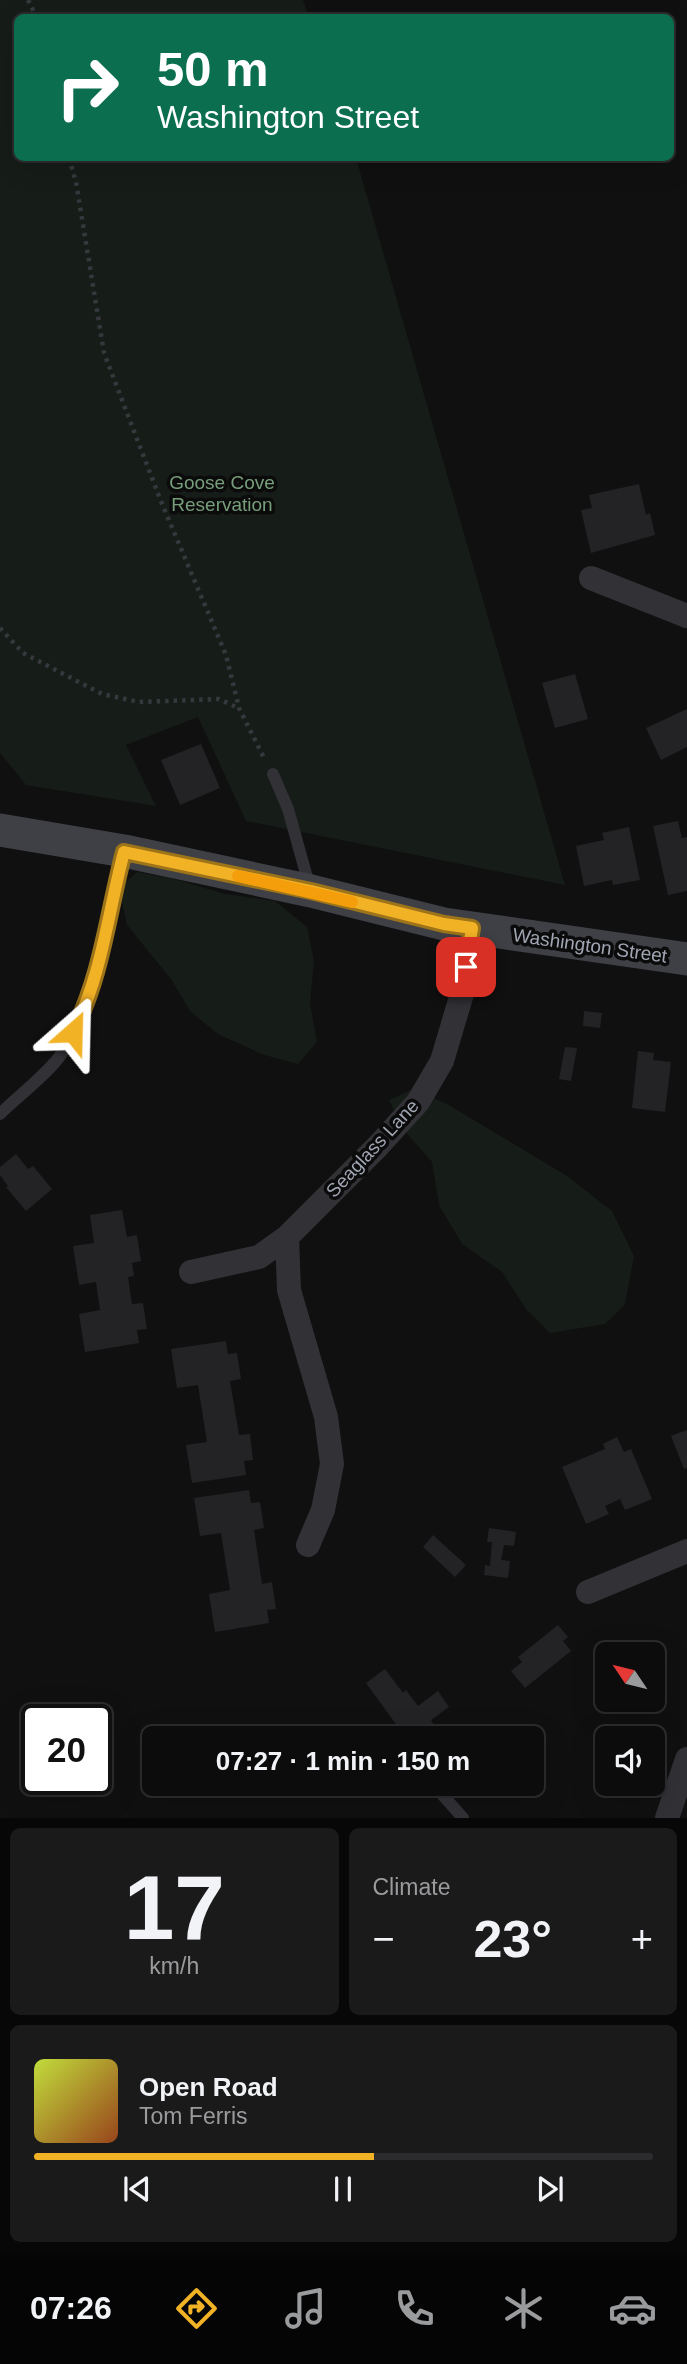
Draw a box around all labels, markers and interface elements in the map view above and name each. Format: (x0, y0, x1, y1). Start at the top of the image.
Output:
icon: right (42, 42, 133, 133)
text: 50 m (157, 42, 269, 96)
text: Washington Street (157, 99, 419, 135)
park label: Goose Cove Reservation (169, 472, 275, 515)
street label: Washington Street (511, 924, 669, 967)
pin (436, 937, 496, 997)
icon: arrive (447, 948, 485, 986)
position arrow (36, 995, 110, 1069)
street label: Seaglass Lane (322, 1095, 423, 1201)
north arrow (595, 1642, 665, 1712)
map controls (595, 1642, 665, 1796)
speed limit sign: 20 (21, 1704, 112, 1795)
button: sound (595, 1726, 665, 1796)
text: 07:27 · 1 min · 150 m (216, 1746, 470, 1776)
text: 17 (124, 1857, 225, 1958)
text: Climate (373, 1874, 450, 1900)
text: 23° (473, 1910, 552, 1968)
text: − (373, 1918, 395, 1960)
text: + (631, 1918, 653, 1960)
text: km/h (149, 1953, 199, 1979)
text: Open Road (139, 2072, 278, 2102)
text: Tom Ferris (139, 2103, 248, 2129)
icon: previous (118, 2170, 156, 2208)
icon: pause (324, 2170, 362, 2208)
icon: next (531, 2170, 569, 2208)
icon: directions (172, 2284, 221, 2333)
icon: music (281, 2284, 330, 2333)
icon: phone (390, 2284, 439, 2333)
icon: climate (499, 2284, 548, 2333)
icon: car (608, 2284, 657, 2333)
text: 07:26 (30, 2290, 112, 2326)

